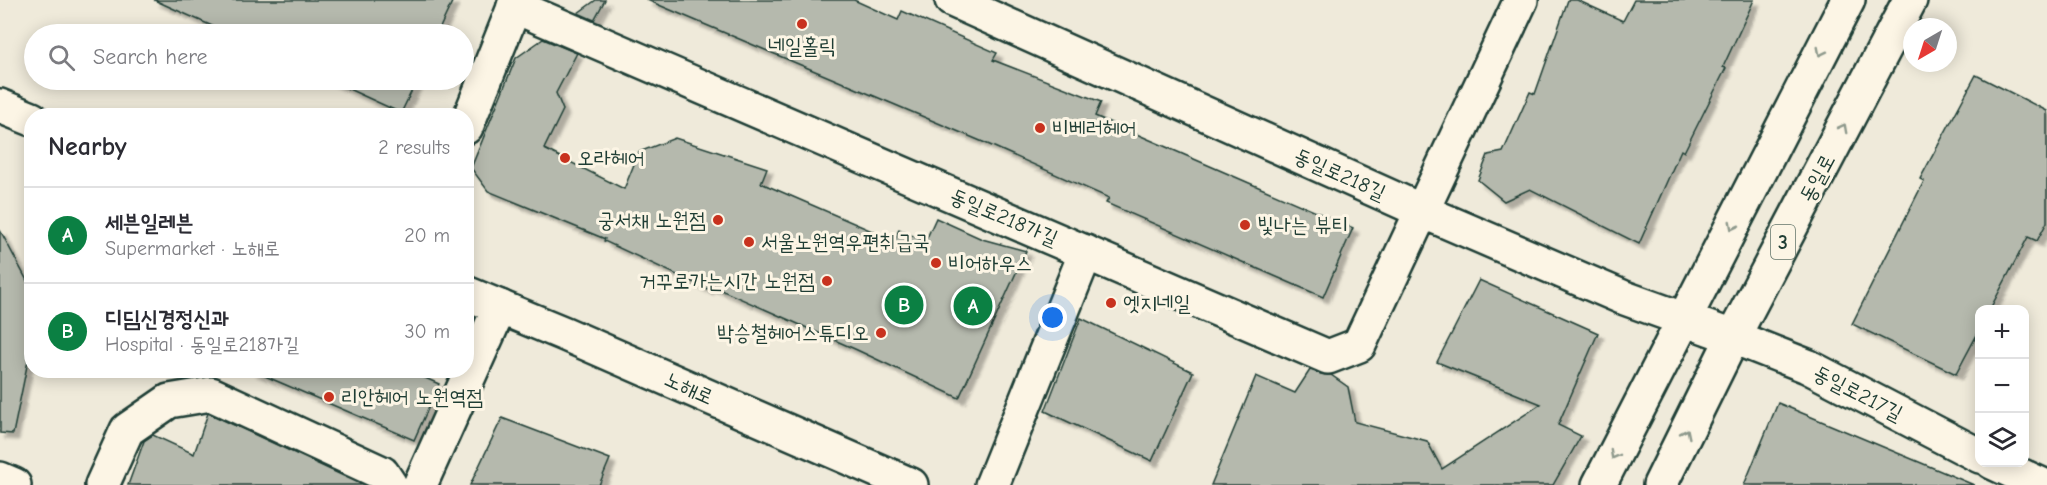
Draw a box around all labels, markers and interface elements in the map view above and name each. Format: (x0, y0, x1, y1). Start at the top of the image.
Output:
marker: 네일홀릭 (795, 17, 809, 31)
north arrow (1903, 18, 1957, 72)
search box (24, 24, 474, 90)
place label: 네일홀릭 (768, 34, 836, 58)
icon: search (45, 41, 78, 74)
text: Search here (93, 44, 208, 70)
one-way arrow (1817, 46, 1829, 57)
place label: 비베러헤어 (1052, 116, 1137, 140)
marker: 비베러헤어 (1033, 121, 1047, 135)
one-way arrow (1836, 124, 1847, 135)
text: Nearby (48, 132, 127, 162)
text: 2 results (378, 136, 450, 159)
street label: 동일로218길 (1290, 143, 1390, 205)
place label: 오라헤어 (577, 146, 645, 170)
street label: 동일로 (1795, 150, 1839, 206)
marker: 오라헤어 (558, 151, 572, 165)
street label: 동일로218가길 (947, 184, 1062, 250)
place label: 궁서채 노원점 (598, 208, 706, 232)
text: 세븐일레븐 (105, 210, 194, 236)
marker: 궁서채 노원점 (711, 213, 725, 227)
place label: 빛나는 뷰티 (1257, 213, 1349, 237)
marker: 빛나는 뷰티 (1238, 218, 1252, 232)
one-way arrow (1729, 220, 1740, 230)
text: A (62, 224, 73, 247)
text: 20 m (404, 224, 450, 247)
road number: 3 (1771, 225, 1795, 259)
place label: 서울노원역우편취급국 (761, 230, 930, 254)
marker: 서울노원역우편취급국 (742, 235, 756, 249)
text: Supermarket · 노해로 (105, 237, 280, 260)
place label: 비어하우스 (948, 251, 1033, 275)
marker: 비어하우스 (929, 256, 943, 270)
place label: 거꾸로가는시간 노원점 (639, 269, 815, 293)
marker: 거꾸로가는시간 노원점 (820, 274, 834, 288)
pin: B (884, 282, 924, 328)
pin: A (954, 284, 992, 328)
place label: 엣지네일 (1123, 291, 1191, 315)
marker: 엣지네일 (1104, 296, 1118, 310)
your location (1038, 303, 1067, 332)
map controls (1975, 305, 2029, 467)
button: + (1975, 305, 2029, 359)
text: 디딤신경정신과 (105, 306, 229, 332)
text: B (61, 320, 74, 343)
text: 30 m (404, 320, 450, 343)
place label: 박승철헤어스튜디오 (717, 321, 869, 345)
marker: 박승철헤어스튜디오 (874, 326, 888, 340)
text: Hospital · 동일로218가길 (105, 333, 299, 356)
button: − (1975, 359, 2029, 413)
street label: 동일로217길 (1809, 360, 1907, 426)
street label: 노해로 (661, 367, 717, 409)
place label: 리안헤어 노원역점 (341, 385, 483, 409)
marker: 리안헤어 노원역점 (322, 390, 336, 404)
button: layers (1975, 413, 2029, 467)
one-way arrow (1679, 428, 1691, 439)
one-way arrow (1610, 449, 1621, 459)

